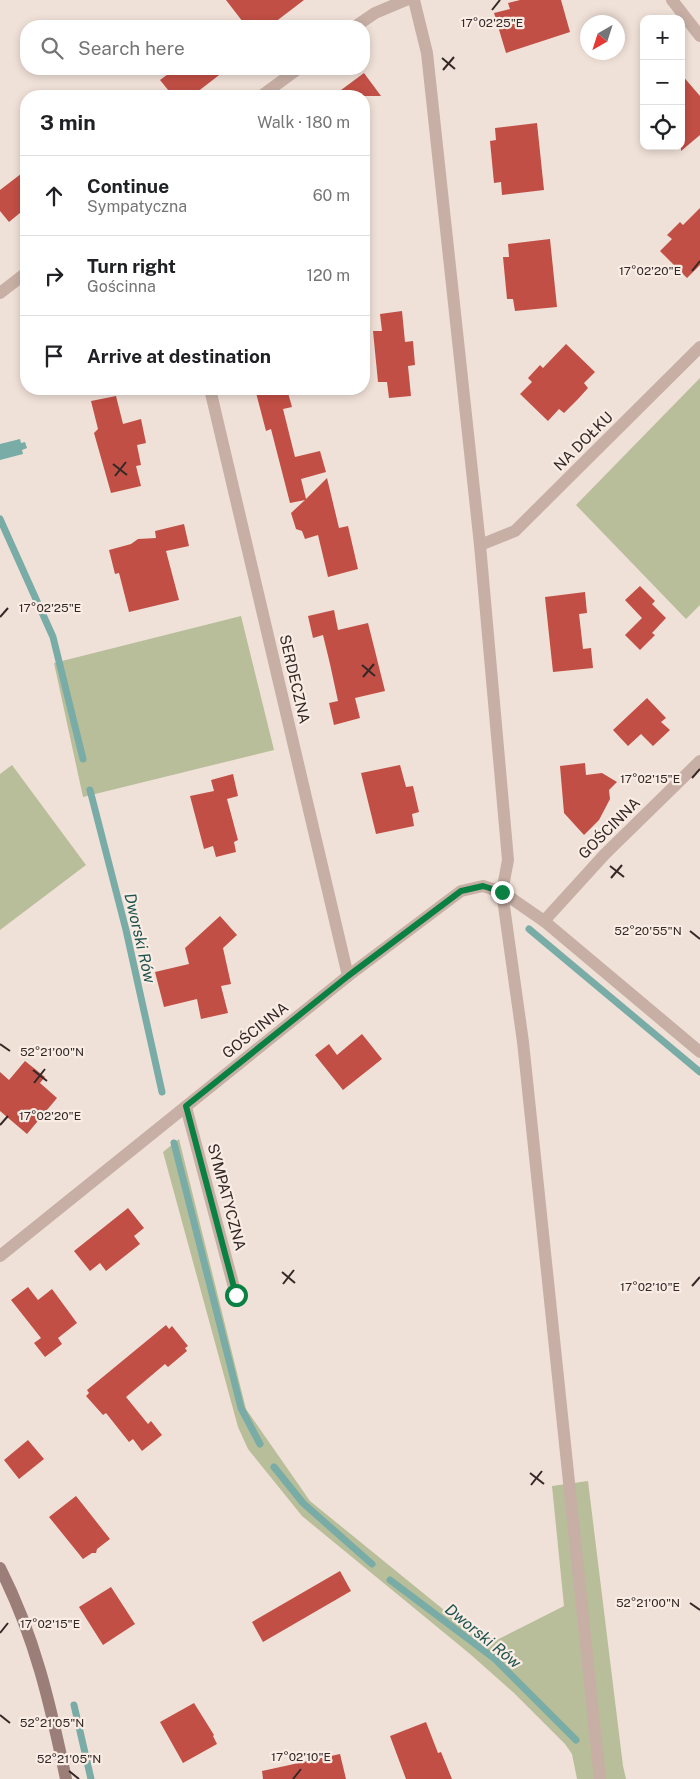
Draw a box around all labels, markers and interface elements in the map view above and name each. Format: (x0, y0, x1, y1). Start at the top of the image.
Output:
north arrow (580, 15, 625, 60)
map controls (640, 15, 685, 150)
button: + (640, 15, 685, 60)
text: 17°02'25"E (461, 16, 523, 30)
search box (20, 20, 370, 75)
icon: search (38, 34, 66, 62)
text: Search here (78, 37, 185, 59)
button: − (640, 60, 685, 105)
button: locate (640, 105, 685, 150)
text: 3 min (40, 110, 96, 135)
text: Walk · 180 m (257, 113, 350, 132)
text: Continue (87, 175, 169, 197)
icon: ahead (40, 182, 68, 210)
text: 60 m (313, 186, 350, 205)
text: Sympatyczna (87, 197, 187, 216)
text: Turn right (87, 255, 176, 277)
icon: right (40, 262, 68, 290)
text: 17°02'20"E (619, 264, 681, 278)
text: 120 m (306, 266, 350, 285)
text: Gościnna (87, 277, 156, 296)
icon: arrive (40, 342, 68, 370)
text: Arrive at destination (87, 345, 271, 367)
street label: NA DOŁKU (550, 408, 616, 474)
text: 17°02'25"E (19, 601, 81, 615)
street label: SERDECZNA (276, 633, 314, 726)
text: 17°02'15"E (620, 772, 680, 786)
street label: GOŚCINNA (574, 793, 643, 862)
route end (491, 881, 514, 904)
water label: Dworski Rów (120, 891, 160, 986)
text: 52°20'55"N (614, 924, 682, 938)
street label: GOŚCINNA (218, 997, 292, 1062)
text: 52°21'00"N (20, 1045, 84, 1059)
text: 17°02'20"E (19, 1109, 81, 1123)
street label: SYMPATYCZNA (205, 1142, 250, 1253)
text: 17°02'10"E (620, 1280, 680, 1294)
route start (225, 1284, 248, 1307)
text: 52°21'00"N (616, 1596, 680, 1610)
water label: Dworski Rów (441, 1600, 526, 1673)
text: 17°02'15"E (20, 1617, 80, 1631)
text: 52°21'05"N (20, 1716, 84, 1730)
text: 17°02'10"E (271, 1750, 331, 1764)
text: 52°21'05"N (37, 1752, 101, 1766)

